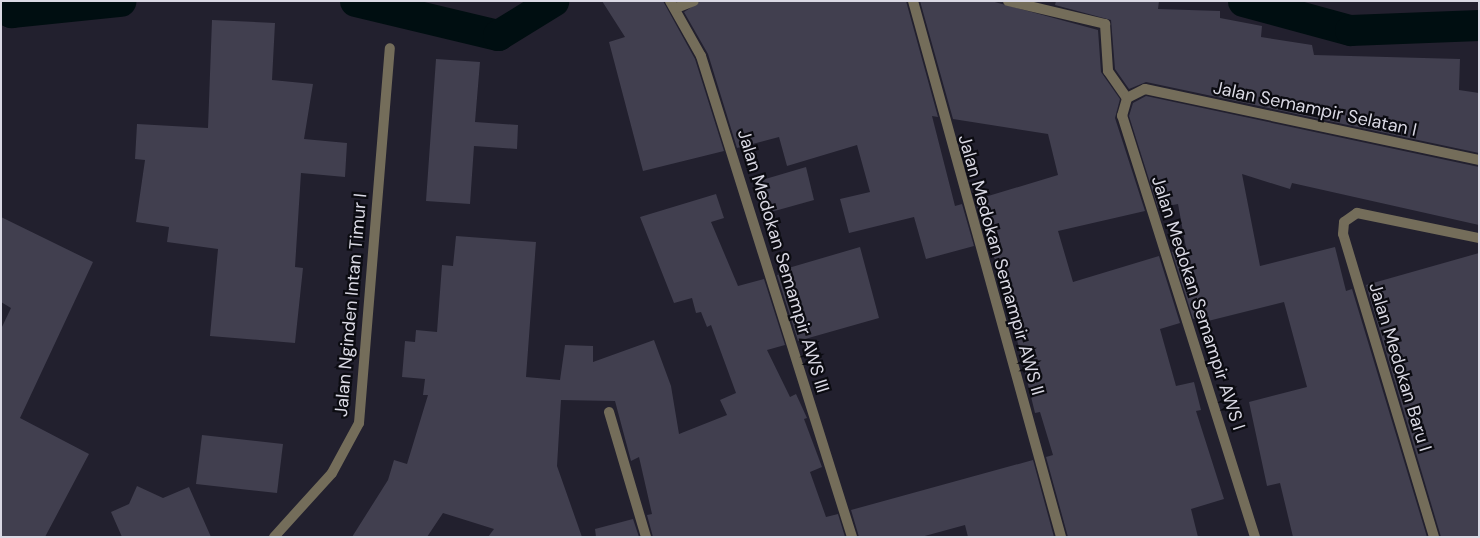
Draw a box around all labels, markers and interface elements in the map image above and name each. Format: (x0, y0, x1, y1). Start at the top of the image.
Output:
street label: Jalan Semampir Selatan I (1211, 77, 1419, 141)
street label: Jalan Medokan Semampir AWS III (733, 127, 833, 395)
street label: Jalan Medokan Semampir AWS II (953, 132, 1049, 398)
street label: Jalan Medokan Semampir AWS I (1147, 173, 1249, 433)
street label: Jalan Nginden Intan Timur I (330, 192, 372, 418)
street label: Jalan Medokan Baru I (1364, 280, 1436, 454)

